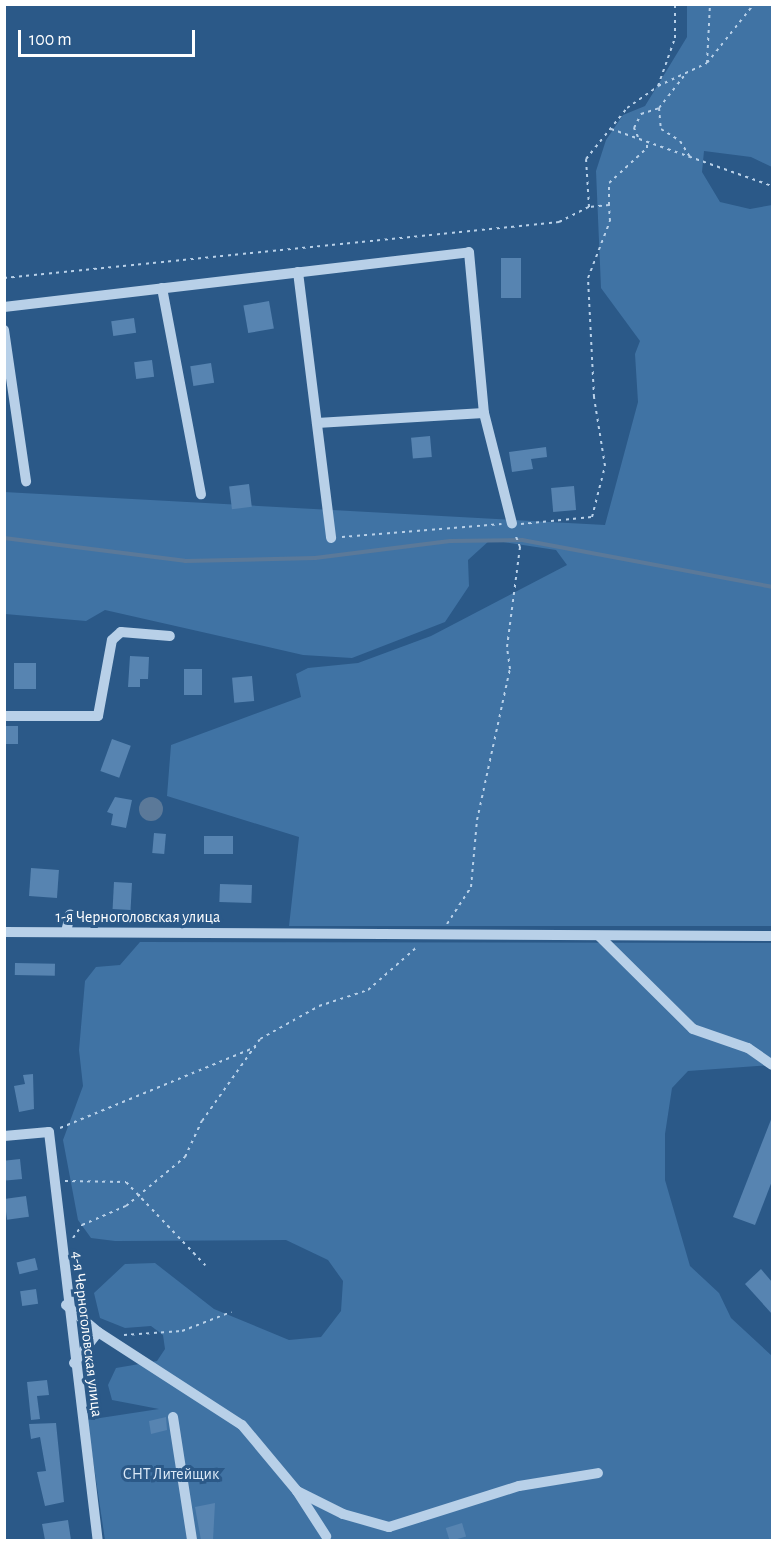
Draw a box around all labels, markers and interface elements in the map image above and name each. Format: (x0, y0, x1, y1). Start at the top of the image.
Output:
scale bar (21, 18, 198, 56)
text: 100 m (29, 31, 72, 49)
street label: 1-я Черноголовская улица (56, 907, 220, 927)
street label: 4-я Черноголовская улица (67, 1250, 107, 1418)
park label: СНТ Литейщик (123, 1464, 219, 1484)

